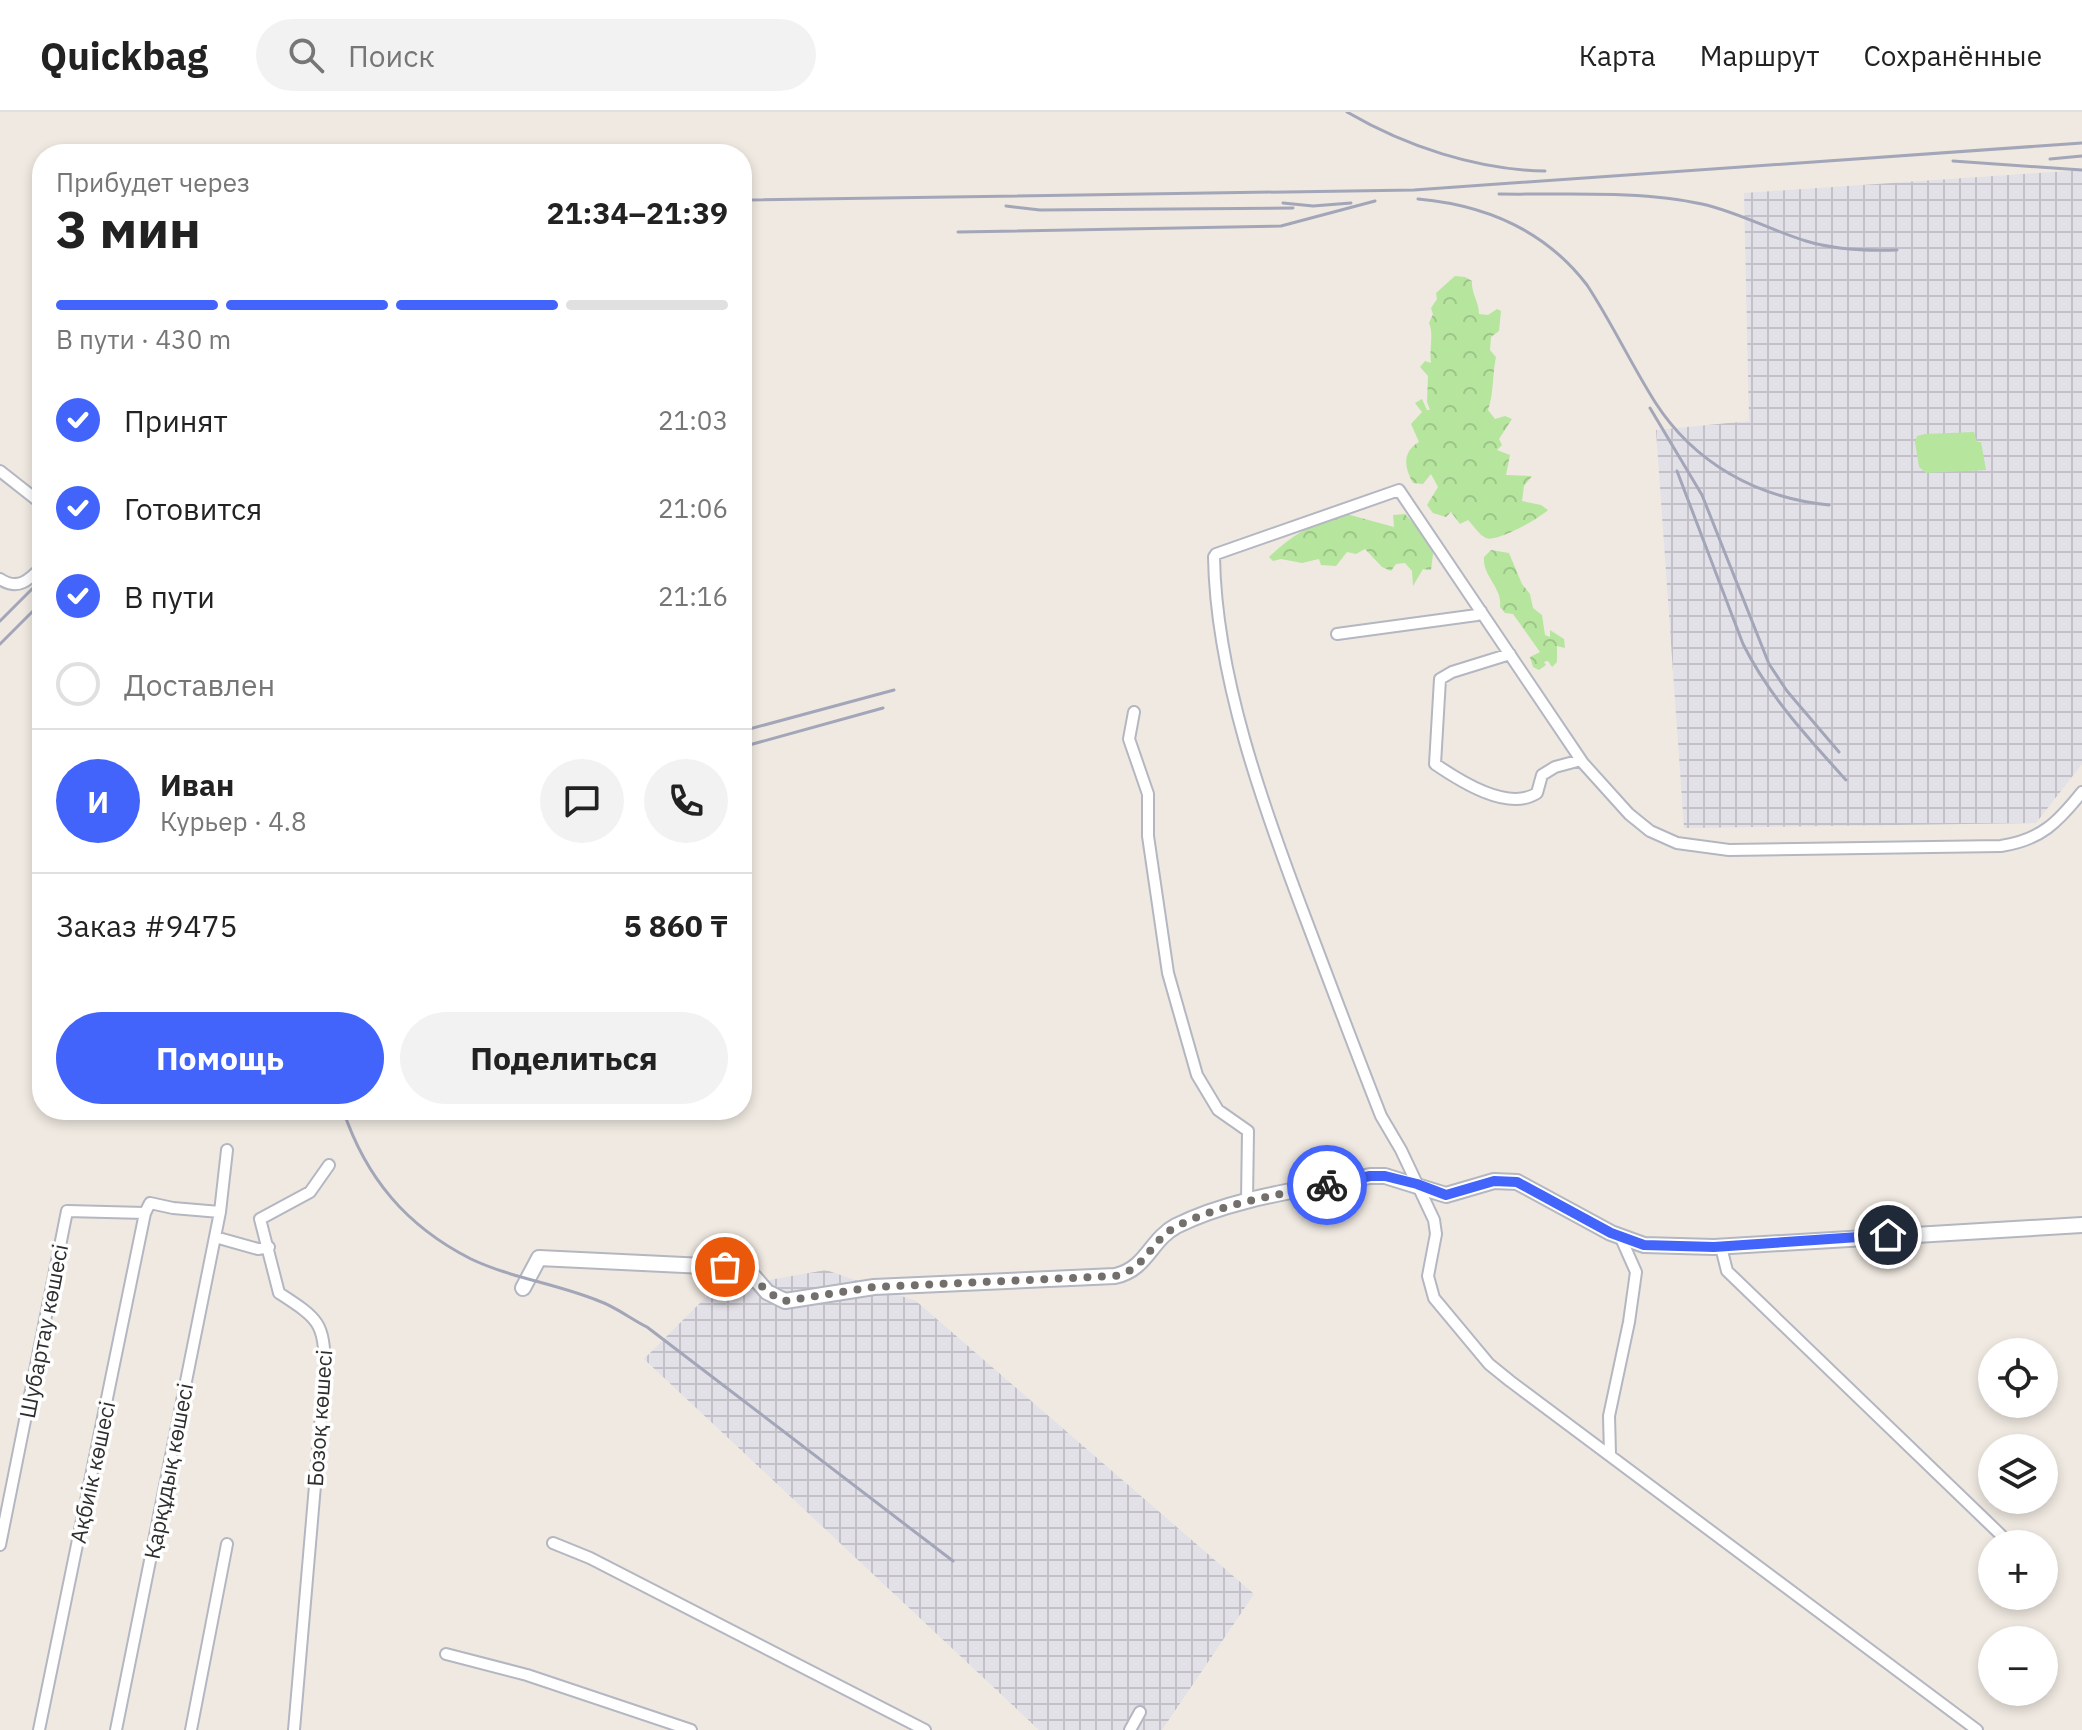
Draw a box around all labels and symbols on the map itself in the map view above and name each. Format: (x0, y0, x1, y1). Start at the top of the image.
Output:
courier (1287, 1145, 1367, 1225)
pin (1854, 1201, 1922, 1269)
pin (691, 1233, 759, 1301)
street label: Шубартау көшесі (12, 1241, 74, 1421)
street label: Бозоқ көшесі (300, 1349, 338, 1487)
street label: Қарқұдық көшесі (137, 1381, 199, 1561)
street label: Ақбиік көшесі (63, 1398, 121, 1546)

